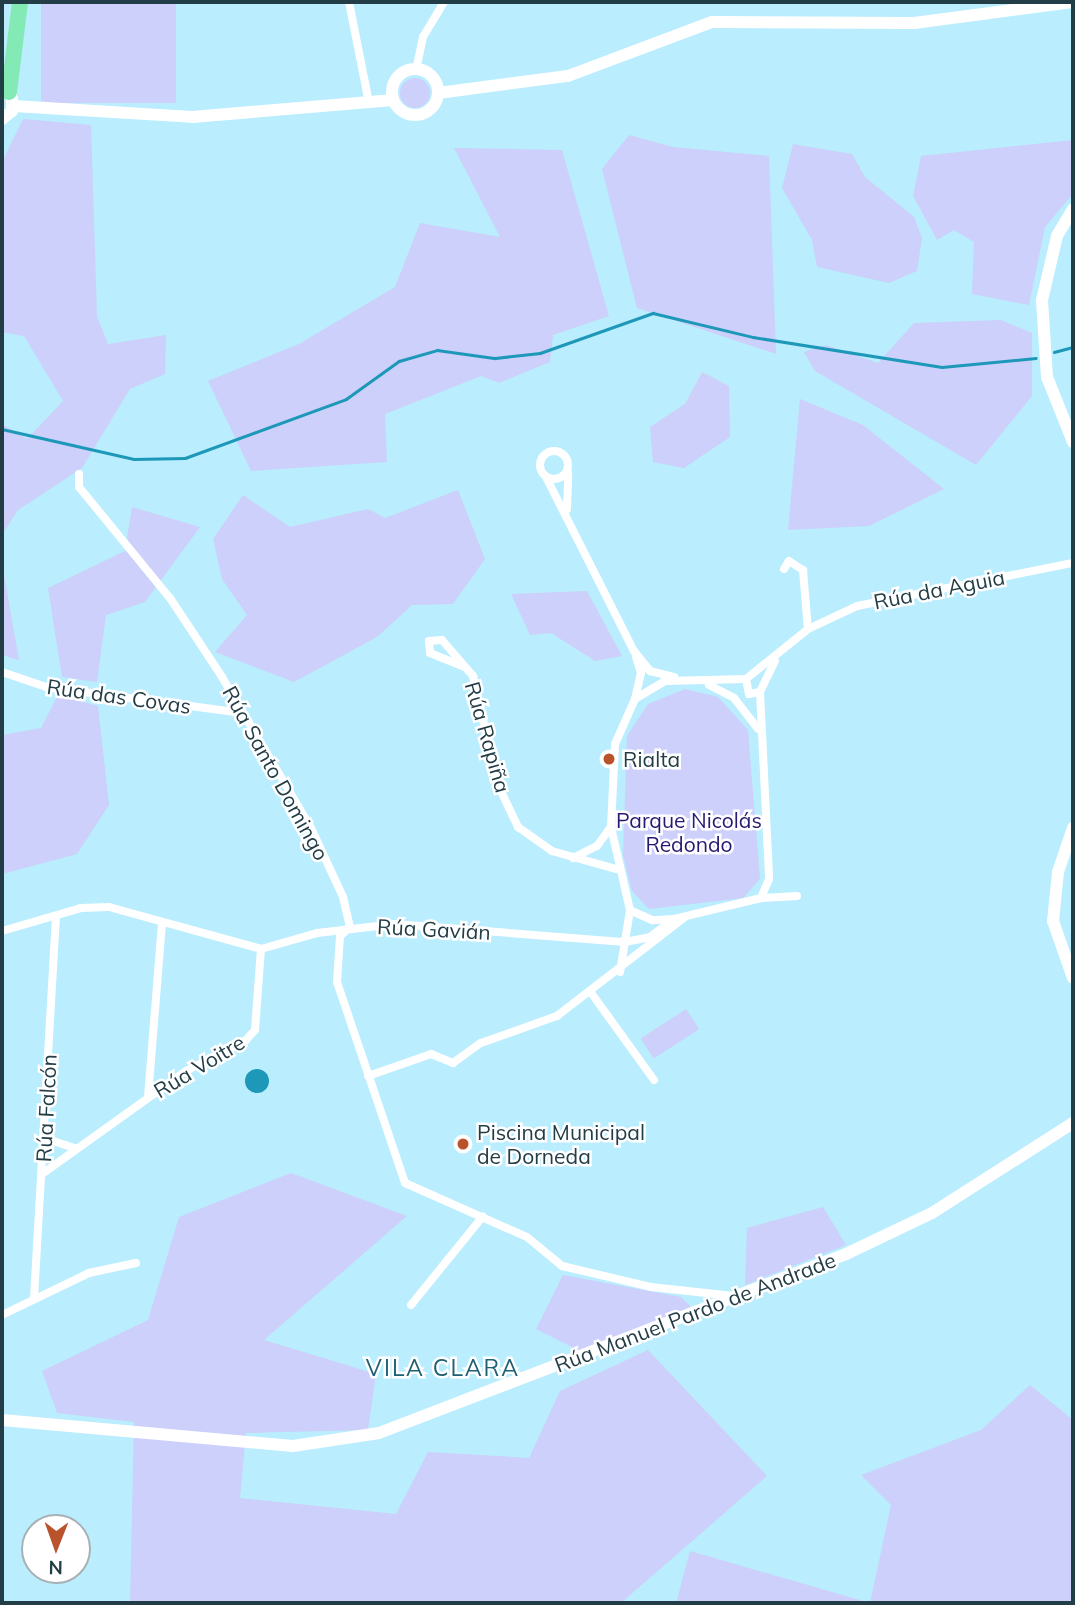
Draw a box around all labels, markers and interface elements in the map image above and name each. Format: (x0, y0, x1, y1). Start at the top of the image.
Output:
street label: Rúa da Aguia (871, 564, 1007, 614)
street label: Rúa das Covas (45, 673, 193, 719)
street label: Rúa Rapiña (460, 679, 516, 795)
street label: Rúa Santo Domingo (218, 681, 334, 865)
place label: Rialta (623, 746, 680, 772)
marker: Rialta (601, 751, 617, 767)
park label: Parque Nicolás Redondo (616, 807, 762, 857)
street label: Rúa Gavián (377, 913, 491, 945)
street label: Rúa Voitre (149, 1029, 249, 1103)
street label: Rúa Falcón (31, 1053, 61, 1163)
place label: Piscina Municipal de Dorneda (477, 1119, 645, 1169)
marker: Piscina Municipal de Dorneda (455, 1136, 471, 1152)
street label: Rúa Manuel Pardo de Andrade (551, 1247, 839, 1377)
district label: VILA CLARA (367, 1354, 519, 1382)
north arrow (21, 1514, 91, 1584)
text: N (48, 1556, 63, 1580)

